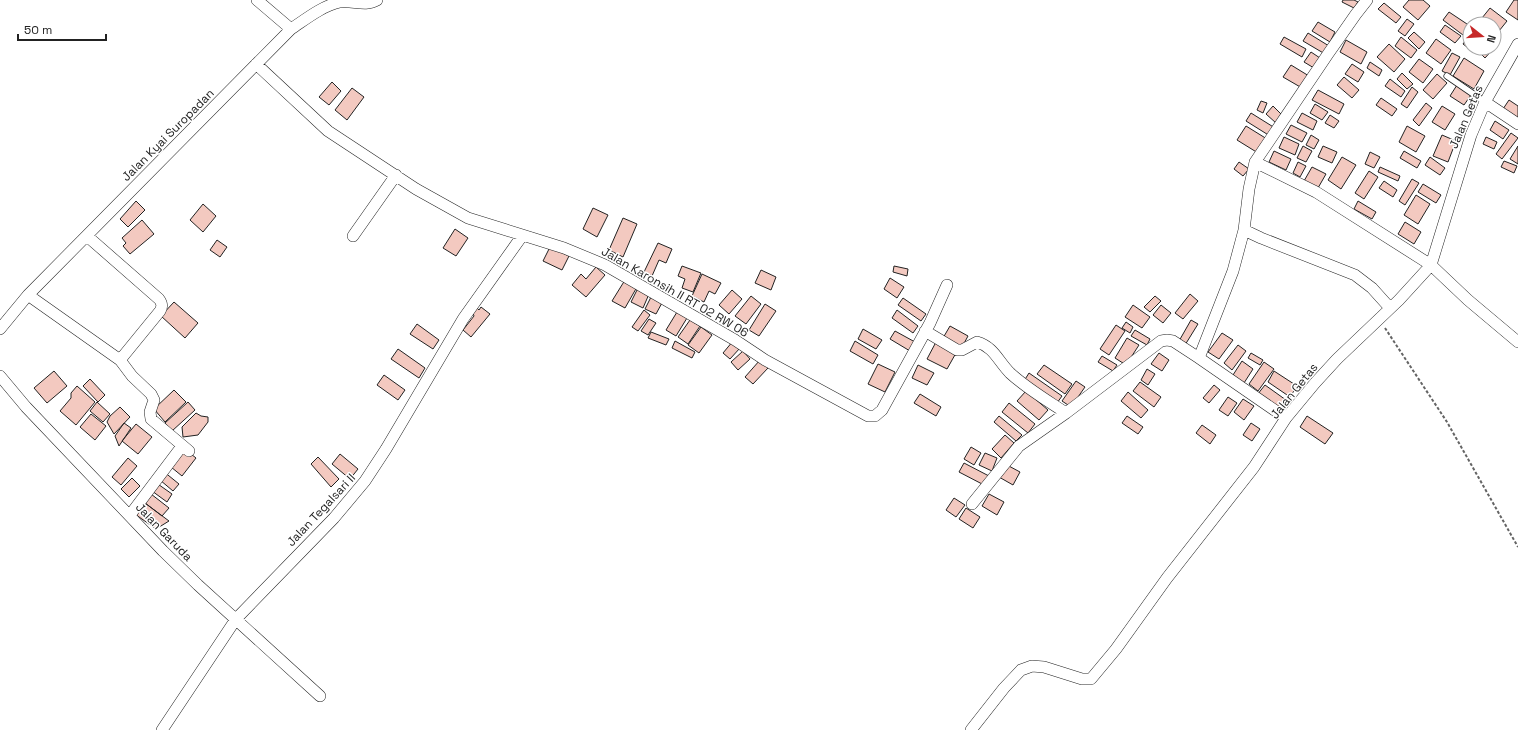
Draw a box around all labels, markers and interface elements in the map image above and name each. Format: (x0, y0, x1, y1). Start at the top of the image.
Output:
scale bar (18, 16, 106, 42)
north arrow (1462, 16, 1502, 56)
text: 50 m (24, 22, 52, 38)
text: N (1484, 33, 1499, 44)
street label: Jalan Getas (1445, 83, 1487, 151)
street label: Jalan Kyai Suropadan (118, 85, 218, 185)
street label: Jalan Karonsih II RT 02 RW 06 (599, 243, 751, 341)
street label: Jalan Getas (1267, 360, 1321, 422)
street label: Jalan Tegalsari II (283, 470, 359, 550)
street label: Jalan Garuda (132, 499, 196, 565)

